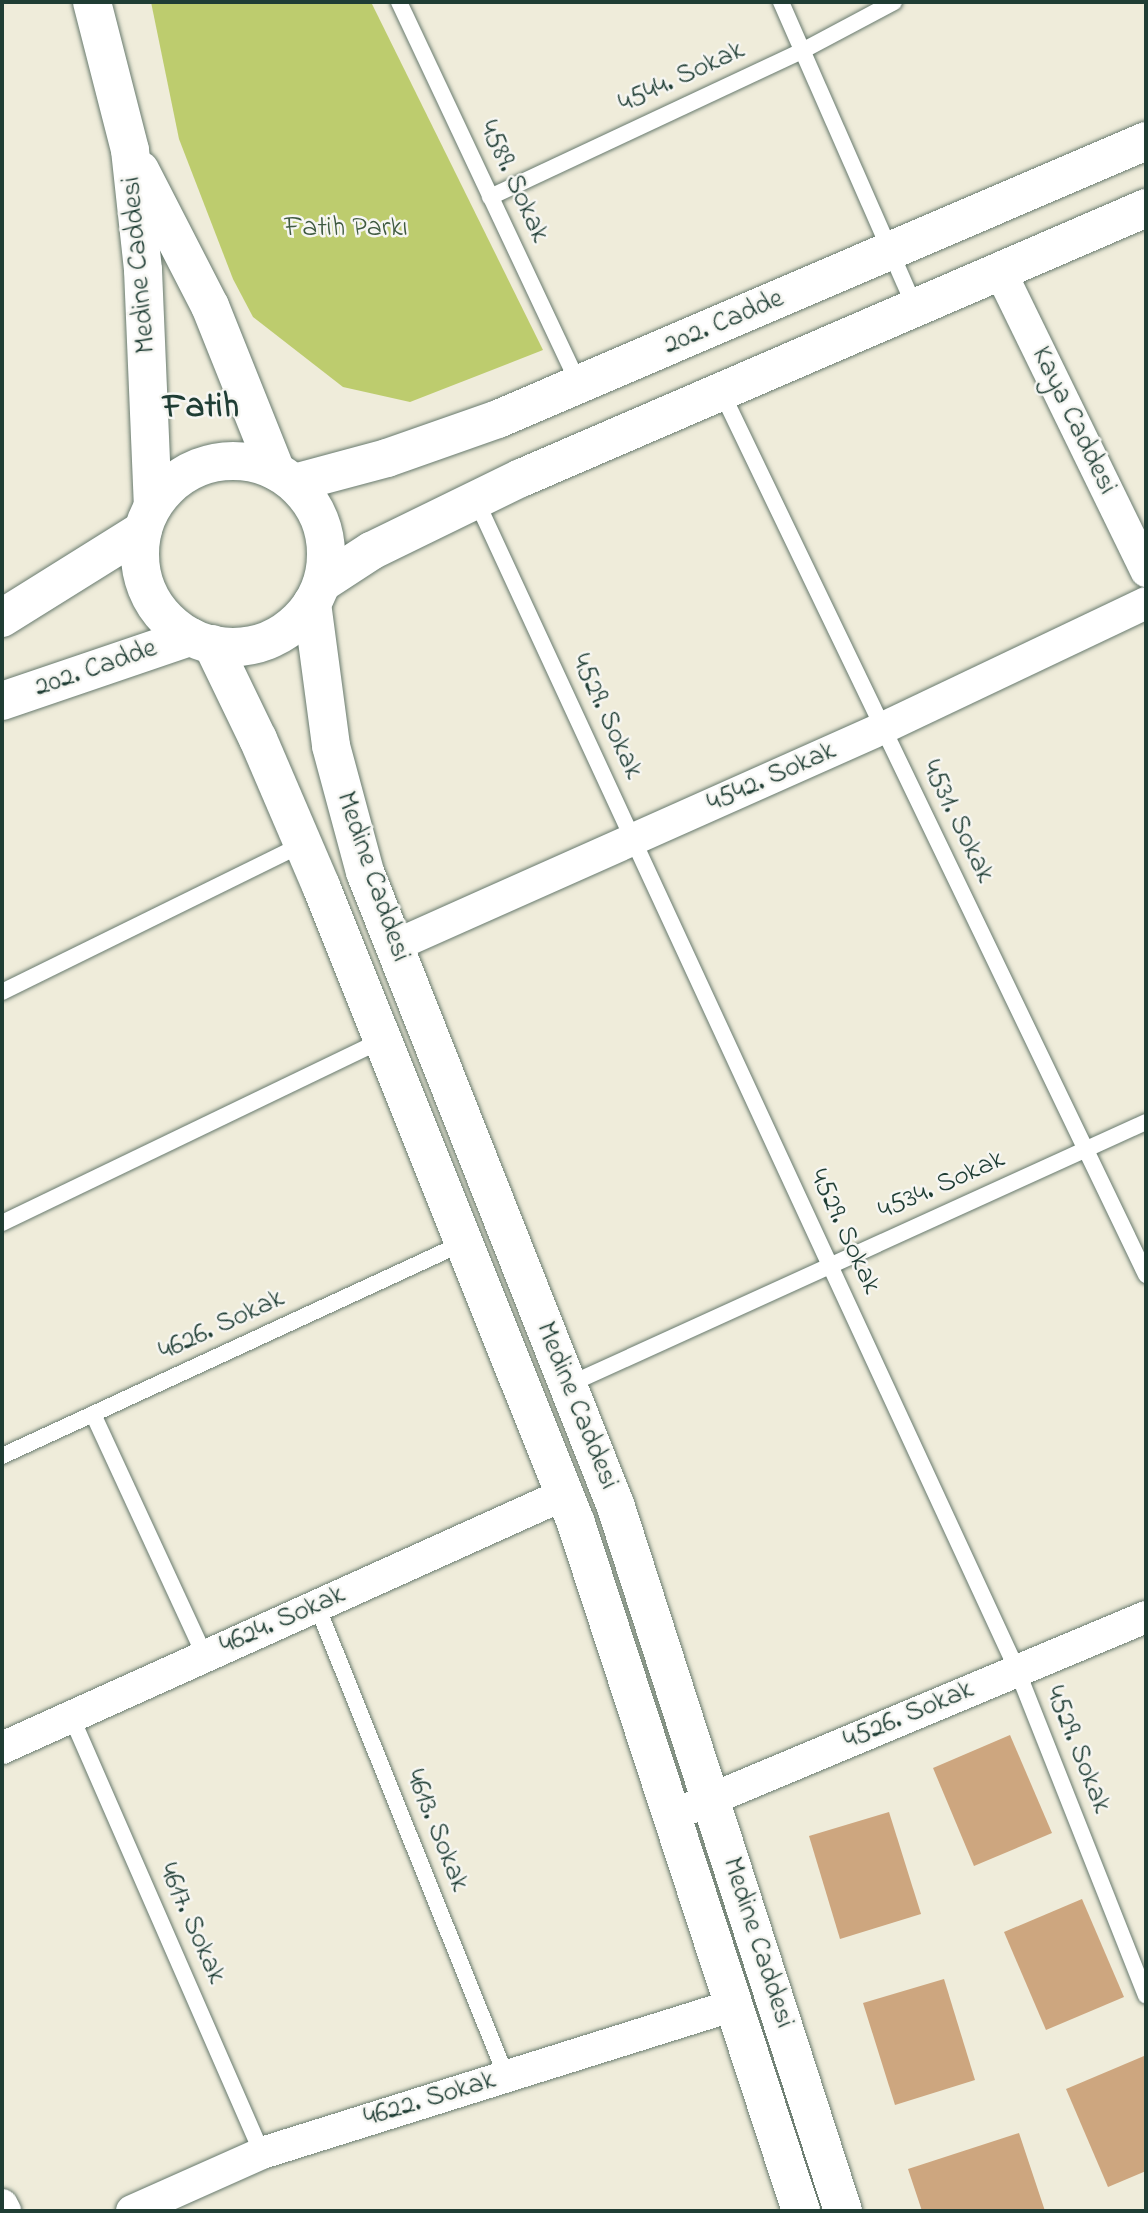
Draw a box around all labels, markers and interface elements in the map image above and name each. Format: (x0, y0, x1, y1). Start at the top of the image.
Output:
street label: 4544. Sokak (614, 34, 750, 122)
street label: 4589. Sokak (470, 116, 556, 248)
street label: Medine Caddesi (116, 175, 164, 355)
park label: Fatih Parkı (284, 212, 408, 246)
street label: 202. Cadde (659, 283, 789, 363)
street label: Kaya Caddesi (1023, 342, 1123, 500)
district label: Fatih (163, 387, 239, 429)
street label: 202. Cadde (30, 632, 162, 706)
street label: 4529. Sokak (562, 649, 650, 785)
street label: 4542. Sokak (703, 735, 841, 821)
street label: 4531. Sokak (913, 755, 1001, 889)
street label: Medine Caddesi (327, 788, 417, 966)
street label: 4534. Sokak (874, 1143, 1010, 1229)
street label: 4529. Sokak (800, 1164, 888, 1300)
street label: 4626. Sokak (154, 1282, 290, 1370)
street label: Medine Caddesi (527, 1317, 625, 1495)
street label: 4624. Sokak (215, 1579, 351, 1663)
street label: 4526. Sokak (839, 1674, 979, 1758)
street label: 4529. Sokak (1036, 1682, 1118, 1818)
street label: 4613. Sokak (396, 1765, 476, 1897)
street label: Medine Caddesi (714, 1853, 800, 2033)
street label: 4617. Sokak (150, 1859, 232, 1989)
street label: 4622. Sokak (360, 2064, 500, 2136)

